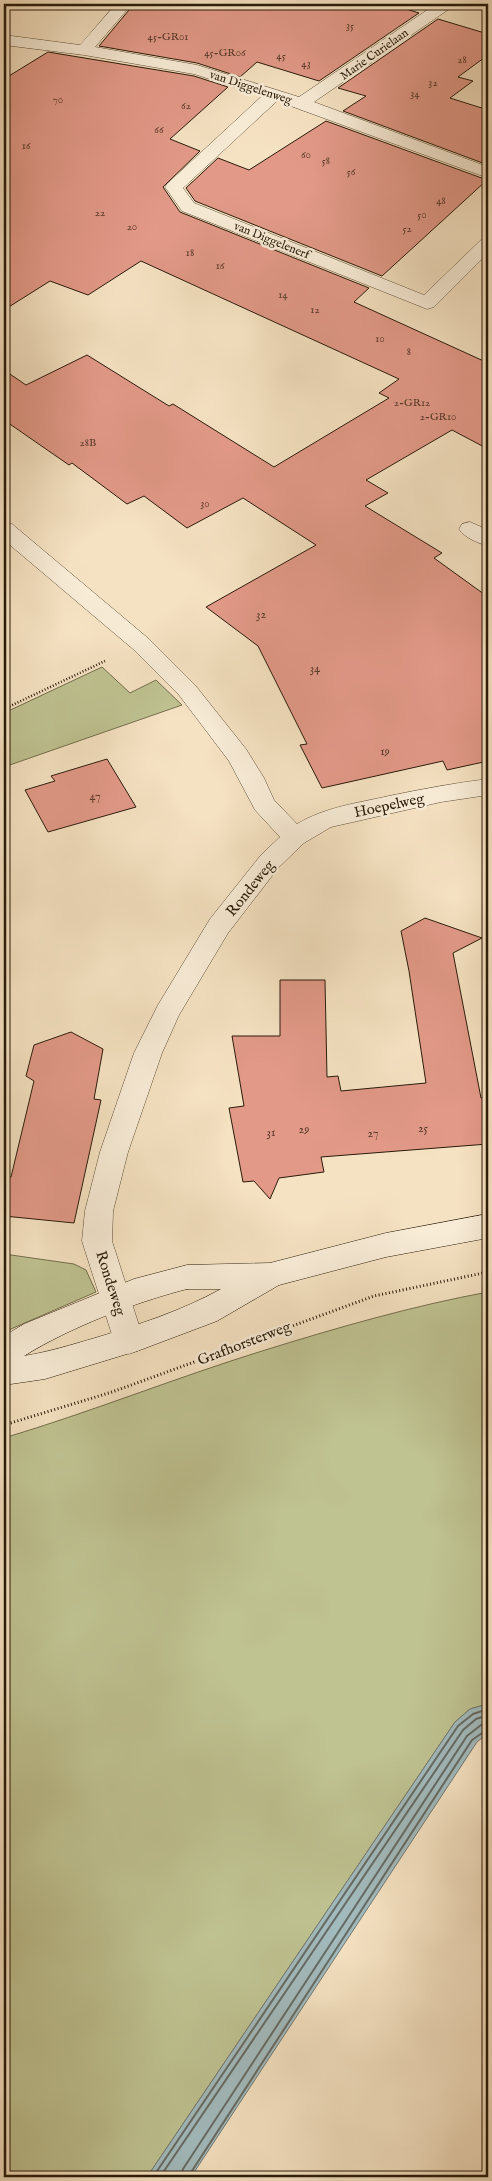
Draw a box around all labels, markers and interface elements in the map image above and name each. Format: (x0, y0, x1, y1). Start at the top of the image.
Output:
house number: 35 (346, 19, 354, 33)
street label: Marie Curielaan (337, 25, 412, 84)
house number: 45-GR01 (148, 30, 188, 44)
house number: 45-GR06 (204, 46, 246, 60)
house number: 45 (276, 49, 286, 63)
house number: 28 (457, 53, 467, 67)
house number: 43 (301, 57, 311, 71)
street label: van Diggelenweg (208, 67, 294, 108)
house number: 32 (428, 76, 438, 90)
house number: 34 (410, 87, 420, 101)
house number: 70 (53, 93, 63, 107)
house number: 62 (181, 99, 191, 113)
house number: 66 (154, 123, 164, 137)
house number: 16 (22, 139, 31, 153)
house number: 60 (301, 148, 311, 162)
house number: 58 (322, 154, 330, 168)
house number: 56 (347, 165, 356, 179)
house number: 48 (436, 194, 446, 208)
house number: 22 (95, 206, 105, 220)
house number: 50 (417, 208, 427, 222)
street label: van Diggelenerf (232, 218, 314, 263)
house number: 20 (127, 220, 137, 234)
house number: 52 (402, 222, 412, 236)
house number: 18 (186, 246, 194, 260)
house number: 16 (216, 259, 225, 273)
house number: 14 (278, 288, 288, 302)
house number: 12 (310, 303, 320, 317)
house number: 10 (375, 332, 385, 346)
house number: 8 (407, 345, 411, 359)
house number: 2-GR12 (394, 396, 430, 410)
house number: 2-GR10 (420, 410, 456, 424)
house number: 28B (80, 436, 96, 450)
house number: 30 (200, 497, 210, 511)
house number: 32 (256, 607, 266, 622)
house number: 34 (310, 661, 320, 676)
house number: 19 (380, 744, 390, 759)
house number: 47 (89, 789, 101, 804)
street label: Hoepelweg (352, 789, 427, 822)
street label: Rondeweg (222, 856, 279, 920)
house number: 25 (418, 1121, 429, 1136)
house number: 29 (299, 1122, 309, 1137)
house number: 31 (267, 1125, 275, 1140)
house number: 27 (367, 1126, 379, 1141)
street label: Rondeweg (91, 1248, 130, 1319)
street label: Grafhorsterweg (195, 1317, 294, 1370)

